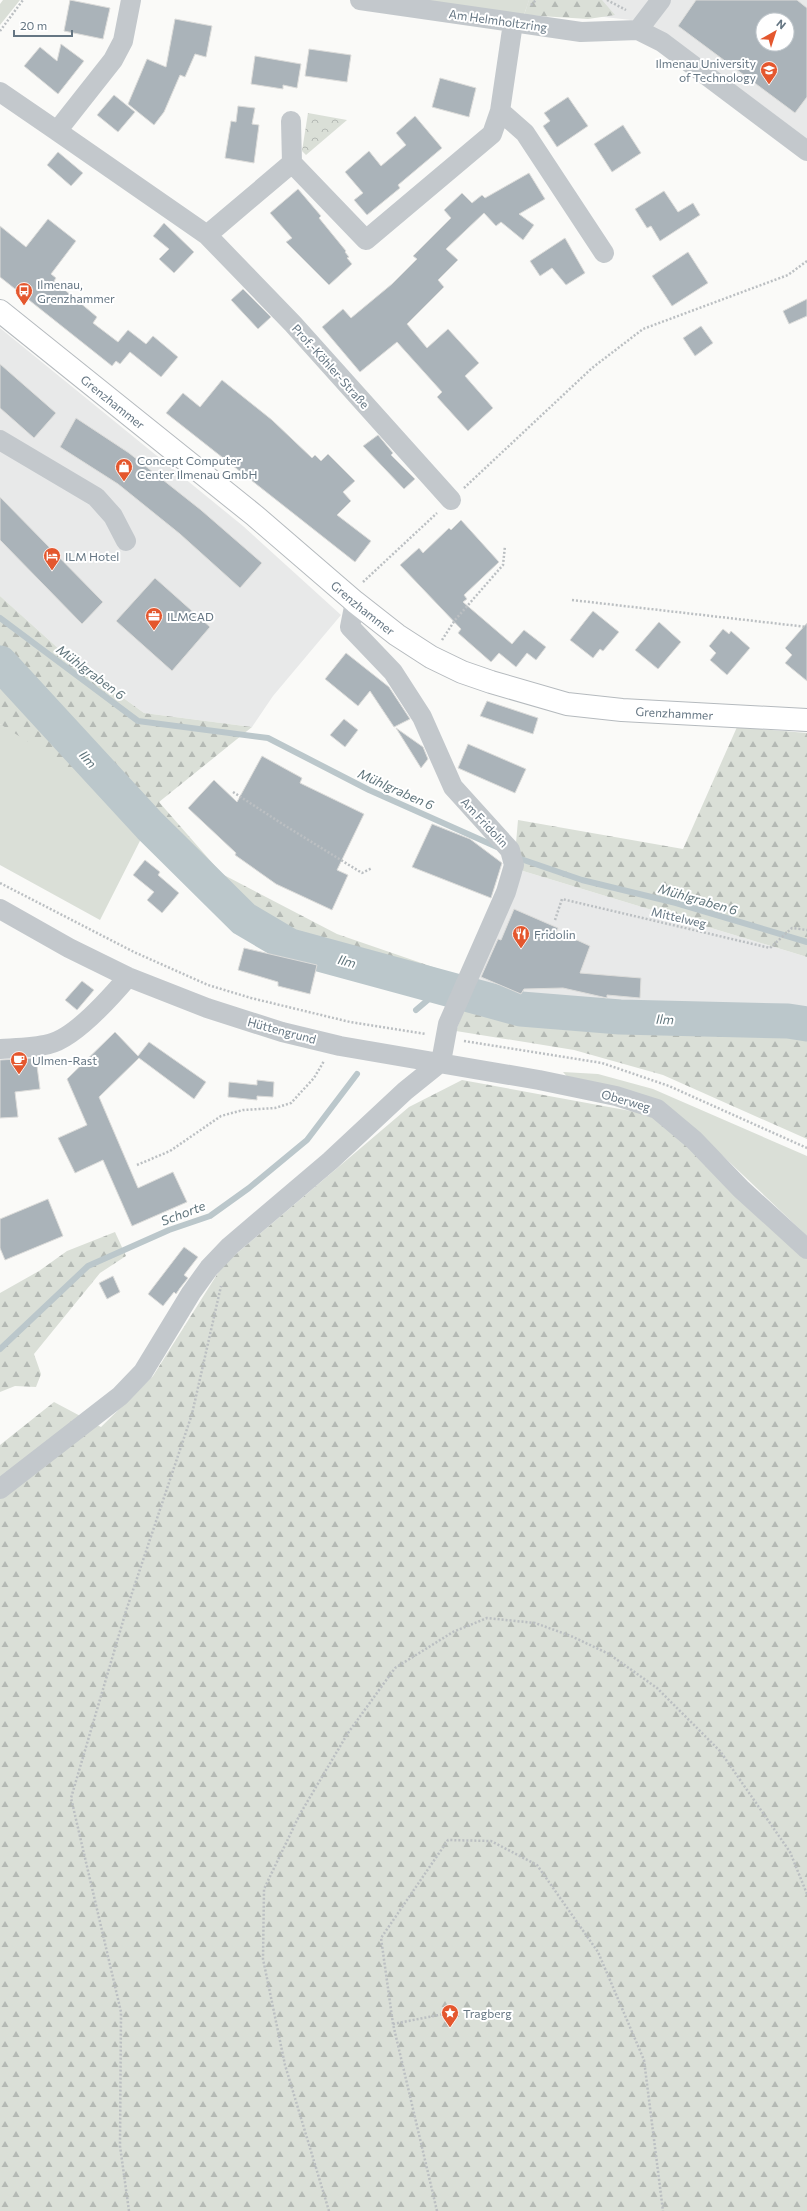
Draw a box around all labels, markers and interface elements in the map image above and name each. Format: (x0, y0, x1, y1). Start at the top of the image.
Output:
street label: Am Helmholtzring (448, 6, 549, 34)
scale bar (14, 12, 72, 38)
north arrow (755, 12, 795, 52)
text: N (774, 16, 789, 31)
text: 20 m (20, 18, 47, 32)
place label: Ilmenau University of Technology (655, 56, 756, 84)
school or university icon: Ilmenau University of Technology (759, 60, 779, 85)
place label: Ilmenau, Grenzhammer (37, 277, 115, 305)
bus stop icon: Ilmenau, Grenzhammer (14, 281, 34, 306)
street label: Prof.-Köhler-Straße (289, 321, 373, 411)
street label: Grenzhammer (78, 372, 148, 432)
place label: Concept Computer Center Ilmenau GmbH (137, 453, 257, 481)
shop icon: Concept Computer Center Ilmenau GmbH (114, 457, 134, 482)
hotel icon: ILM Hotel (42, 546, 62, 571)
place label: ILM Hotel (65, 549, 119, 563)
street label: Grenzhammer (328, 578, 398, 638)
office icon: ILMCAD (144, 606, 164, 631)
place label: ILMCAD (167, 609, 214, 623)
water label: Mühlgraben 6 (54, 641, 129, 703)
street label: Grenzhammer (635, 704, 714, 722)
water label: Ilm (76, 747, 100, 771)
water label: Mühlgraben 6 (355, 765, 437, 813)
street label: Am Fridolin (458, 794, 512, 850)
water label: Mühlgraben 6 (657, 880, 740, 918)
street label: Mittelweg (650, 904, 708, 930)
restaurant icon: Fridolin (511, 924, 531, 949)
place label: Fridolin (534, 927, 576, 941)
water label: Ilm (336, 951, 358, 971)
water label: Ilm (656, 1011, 674, 1027)
street label: Hüttengrund (246, 1014, 318, 1046)
cafe icon: Ulmen-Rast (9, 1050, 29, 1075)
place label: Ulmen-Rast (32, 1053, 97, 1067)
street label: Oberweg (600, 1086, 653, 1114)
water label: Schorte (158, 1197, 208, 1229)
place icon: Tragberg (440, 2003, 460, 2028)
place label: Tragberg (463, 2006, 512, 2020)

